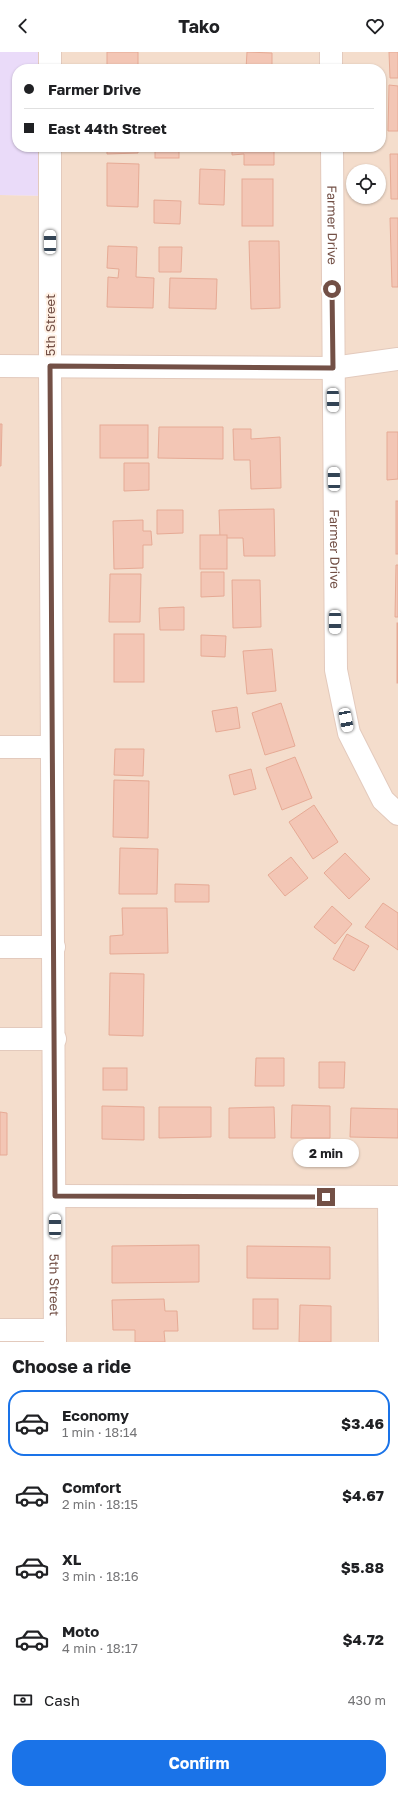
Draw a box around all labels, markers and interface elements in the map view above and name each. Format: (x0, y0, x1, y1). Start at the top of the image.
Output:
icon: back (12, 15, 34, 37)
text: Tako (178, 15, 220, 37)
icon: heart (364, 15, 386, 37)
text: Farmer Drive (48, 80, 141, 98)
text: East 44th Street (48, 119, 167, 137)
map controls (346, 164, 386, 204)
button: locate (346, 164, 386, 204)
street label: Farmer Drive (324, 185, 341, 265)
car (44, 230, 56, 254)
route start (323, 280, 341, 298)
street label: 5th Street (42, 294, 58, 356)
car (327, 388, 339, 412)
car (328, 467, 340, 491)
street label: Farmer Drive (327, 509, 343, 589)
car (329, 610, 341, 634)
car (338, 707, 354, 733)
callout: 2 min (293, 1139, 359, 1167)
text: 2 min (309, 1145, 343, 1161)
route end (317, 1188, 335, 1206)
car (49, 1214, 61, 1238)
street label: 5th Street (47, 1254, 63, 1316)
text: Choose a ride (12, 1355, 131, 1377)
icon: car (14, 1405, 50, 1441)
text: Economy (62, 1406, 129, 1424)
text: $3.46 (341, 1414, 384, 1432)
text: 1 min · 18:14 (62, 1424, 137, 1440)
icon: car (14, 1477, 50, 1513)
text: Comfort (62, 1478, 121, 1496)
text: $4.67 (342, 1486, 384, 1504)
text: 2 min · 18:15 (62, 1496, 138, 1512)
icon: car (14, 1549, 50, 1585)
text: XL (62, 1550, 81, 1568)
text: $5.88 (341, 1558, 384, 1576)
text: 3 min · 18:16 (62, 1568, 139, 1584)
icon: car (14, 1621, 50, 1657)
text: Moto (62, 1622, 99, 1640)
text: $4.72 (342, 1630, 384, 1648)
text: 4 min · 18:17 (62, 1640, 138, 1656)
icon: cash (12, 1689, 34, 1711)
text: Cash (44, 1691, 80, 1709)
text: 430 m (348, 1692, 386, 1708)
button: Confirm (12, 1740, 386, 1786)

